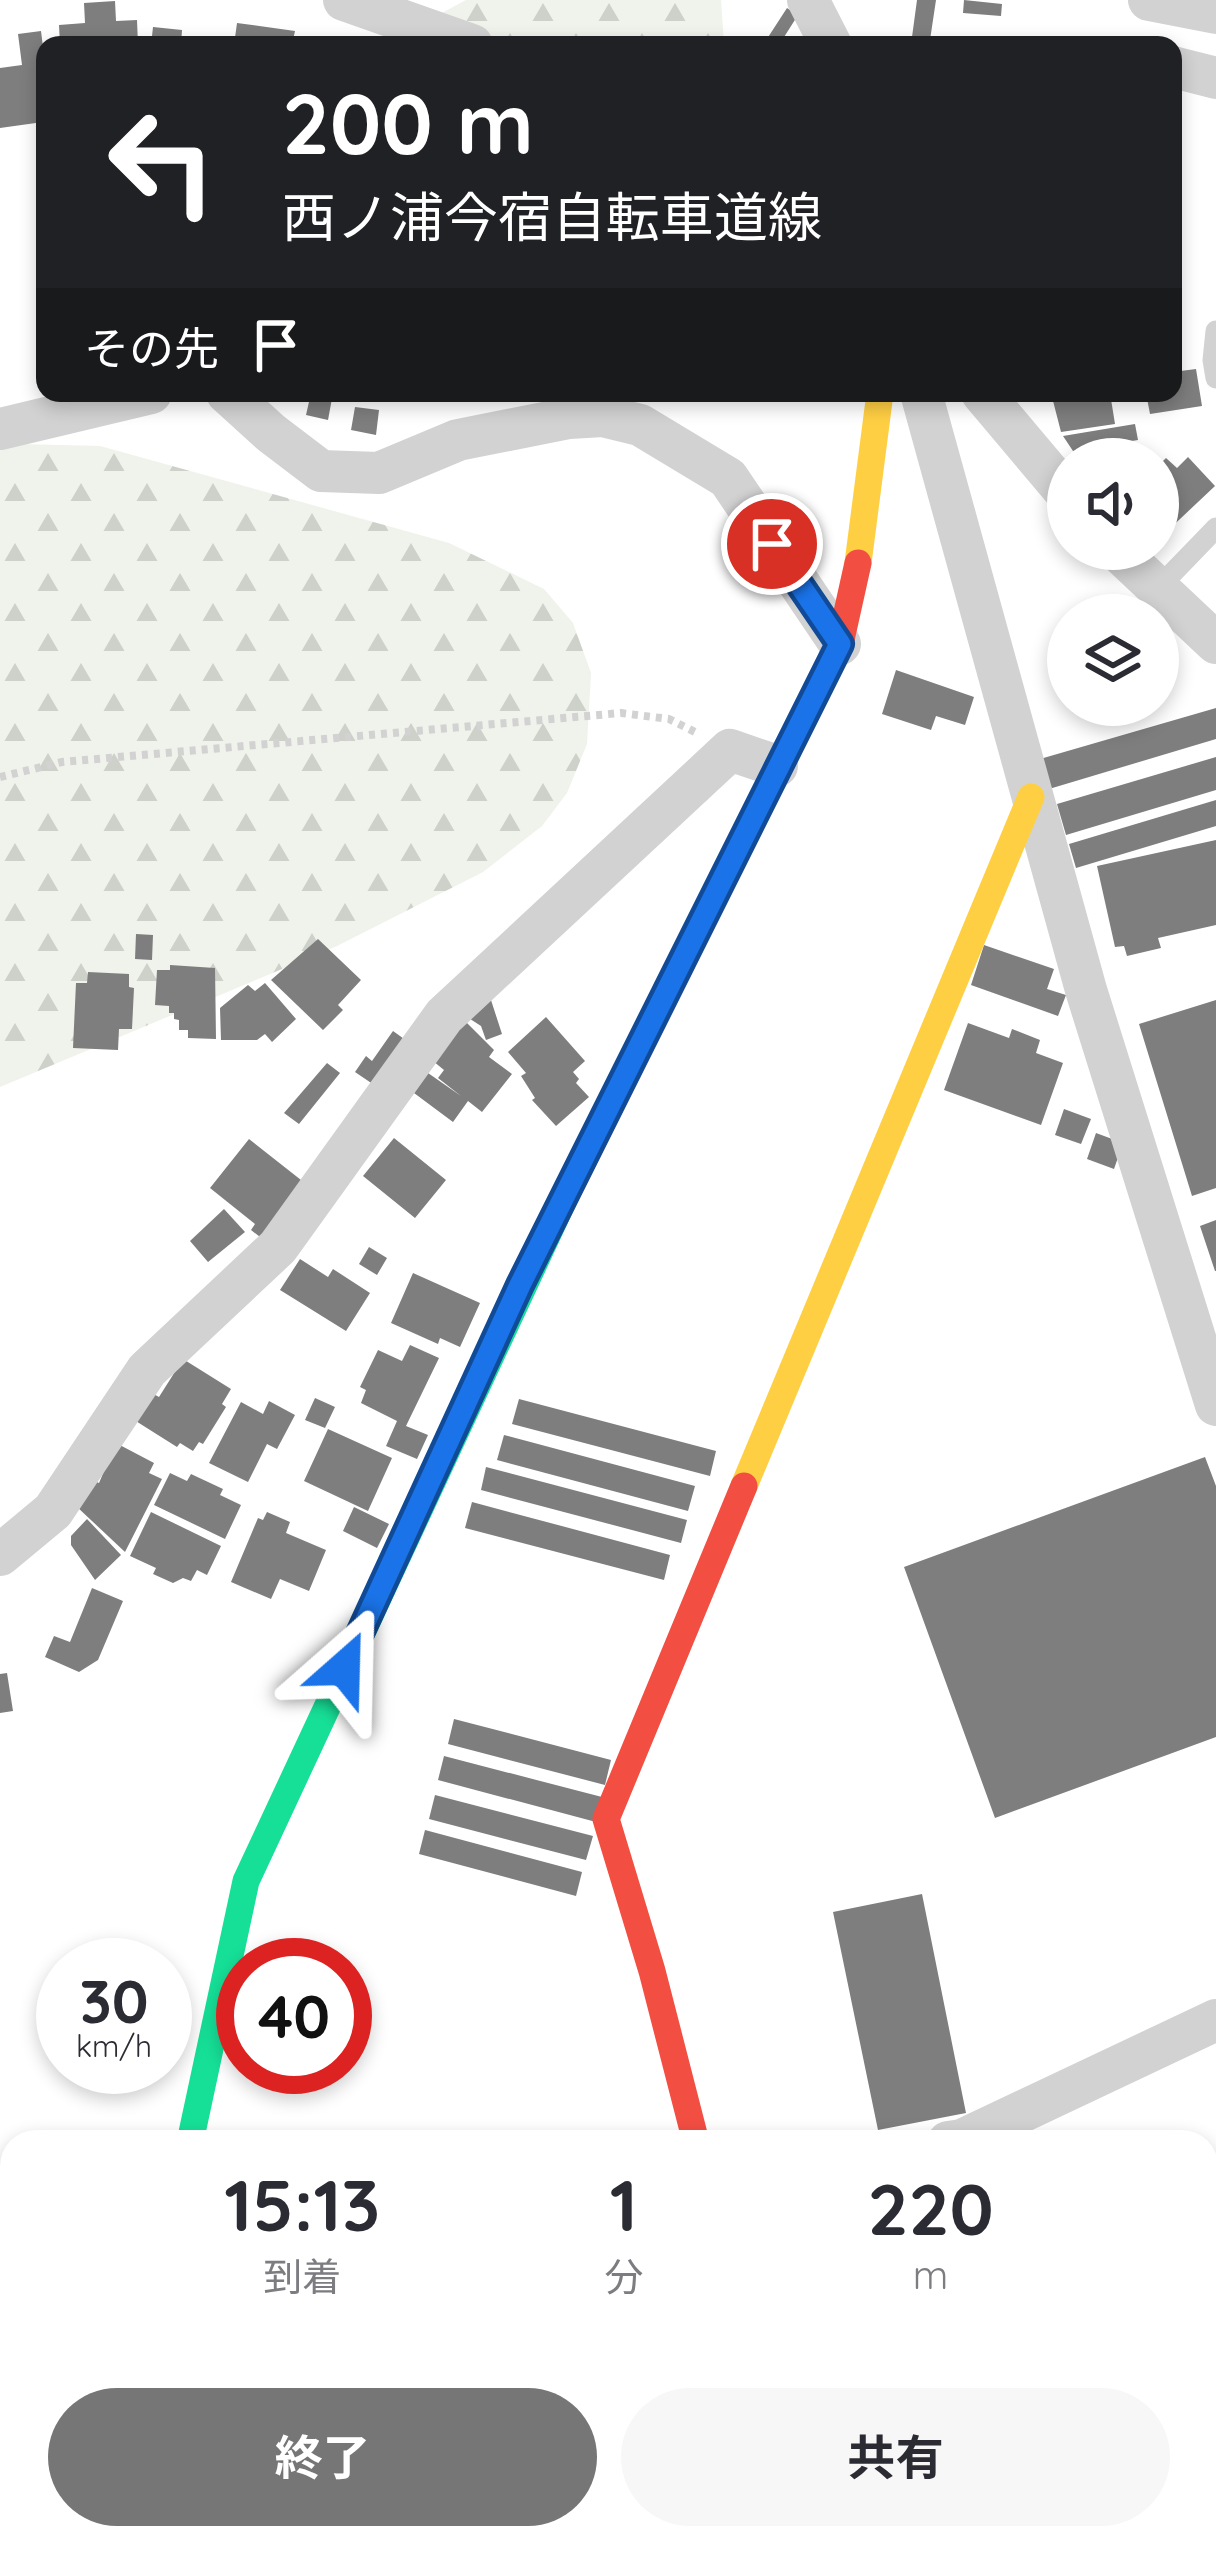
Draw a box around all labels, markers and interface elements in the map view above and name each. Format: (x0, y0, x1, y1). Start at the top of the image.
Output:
text: 200 m (282, 70, 534, 175)
icon: left (84, 84, 240, 240)
text: 西ノ浦今宿自転車道線 (282, 183, 822, 251)
icon: arrive (243, 312, 309, 378)
text: その先 (84, 320, 219, 376)
map controls (1047, 438, 1179, 726)
button: sound (1047, 438, 1179, 570)
pin (721, 493, 823, 595)
icon: arrive (739, 511, 805, 577)
button: layers (1047, 594, 1179, 726)
position arrow (281, 1605, 407, 1731)
speed limit sign: 40 (216, 1938, 372, 2094)
text: 30 (79, 1963, 149, 2038)
text: km/h (76, 2027, 152, 2065)
text: 15:13 (224, 2159, 380, 2249)
text: 1 (610, 2159, 638, 2249)
text: 220 (868, 2163, 994, 2253)
text: m (913, 2250, 948, 2299)
text: 到着 (263, 2252, 341, 2301)
text: 分 (604, 2252, 643, 2301)
button: 終了 (48, 2388, 597, 2526)
button: 共有 (621, 2388, 1170, 2526)

